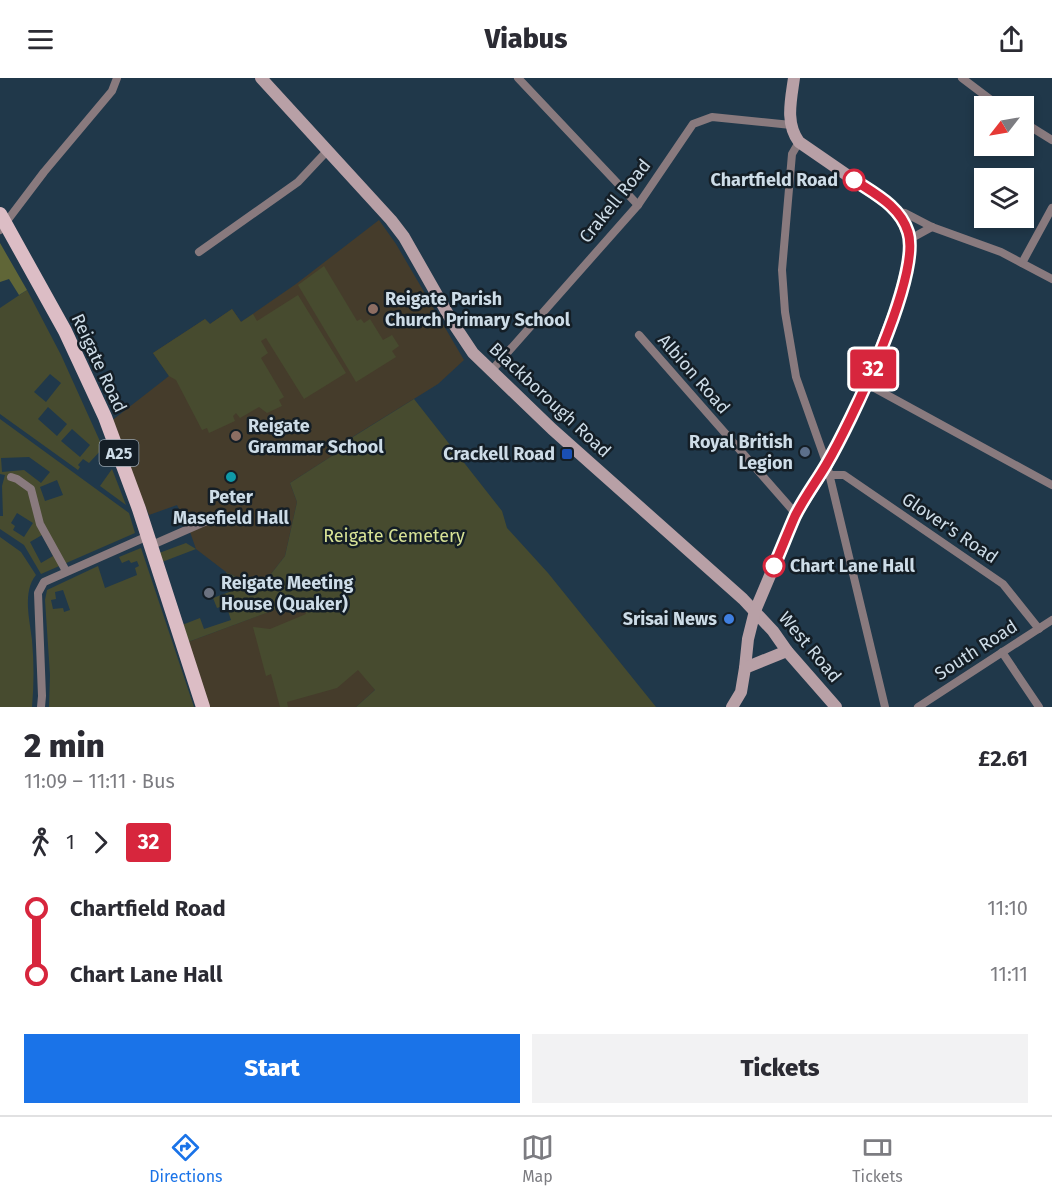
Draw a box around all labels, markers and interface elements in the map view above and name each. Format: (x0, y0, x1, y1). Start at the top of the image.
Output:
icon: menu (24, 23, 57, 56)
text: Viabus (485, 23, 567, 55)
icon: share (995, 23, 1028, 56)
north arrow (974, 96, 1034, 156)
map controls (974, 96, 1034, 228)
street label: Crakell Road (574, 155, 656, 247)
button: layers (974, 168, 1034, 228)
place label: Chartfield Road (711, 169, 838, 191)
marker: Chartfield Road (843, 169, 865, 191)
place label: Reigate Parish Church Primary School (385, 288, 571, 331)
marker: Reigate Parish Church Primary School (366, 302, 380, 316)
street label: Reigate Road (66, 310, 132, 416)
street label: Albion Road (653, 330, 735, 418)
street label: Blackborough Road (485, 338, 615, 462)
line badge: 32 (846, 350, 900, 388)
text: 32 (862, 356, 884, 382)
place label: Reigate Grammar School (248, 415, 384, 458)
marker: Reigate Grammar School (229, 429, 243, 443)
place label: Royal British Legion (689, 431, 793, 474)
road number: A25 (100, 440, 138, 466)
place label: Crackell Road (443, 443, 555, 465)
marker: Royal British Legion (798, 445, 812, 459)
marker: Crackell Road (560, 447, 574, 461)
marker: Peter Masefield Hall (224, 470, 238, 484)
place label: Peter Masefield Hall (173, 486, 290, 529)
street label: Glover's Road (898, 488, 1002, 568)
park label: Reigate Cemetery (323, 525, 465, 547)
marker: Chart Lane Hall (763, 555, 785, 577)
place label: Chart Lane Hall (790, 555, 915, 577)
place label: Reigate Meeting House (Quaker) (221, 572, 353, 615)
marker: Reigate Meeting House (Quaker) (202, 586, 216, 600)
street label: West Road (774, 607, 846, 687)
place label: Srisai News (623, 608, 717, 630)
marker: Srisai News (722, 612, 736, 626)
street label: South Road (931, 615, 1021, 685)
text: 2 min (24, 726, 105, 766)
text: £2.61 (978, 745, 1028, 772)
text: 11:09 – 11:11 · Bus (24, 769, 175, 793)
icon: walk (24, 826, 57, 859)
icon: forward (84, 826, 117, 859)
text: 32 (138, 829, 159, 855)
text: 1 (66, 830, 75, 854)
text: Chartfield Road (70, 895, 226, 922)
text: 11:10 (987, 896, 1028, 920)
text: Chart Lane Hall (70, 961, 222, 988)
text: 11:11 (990, 962, 1028, 986)
button: Start (24, 1034, 520, 1103)
button: Tickets (532, 1034, 1028, 1103)
tab: Directions (149, 1131, 223, 1186)
tab: Map (521, 1131, 554, 1186)
tab: Tickets (852, 1131, 903, 1186)

